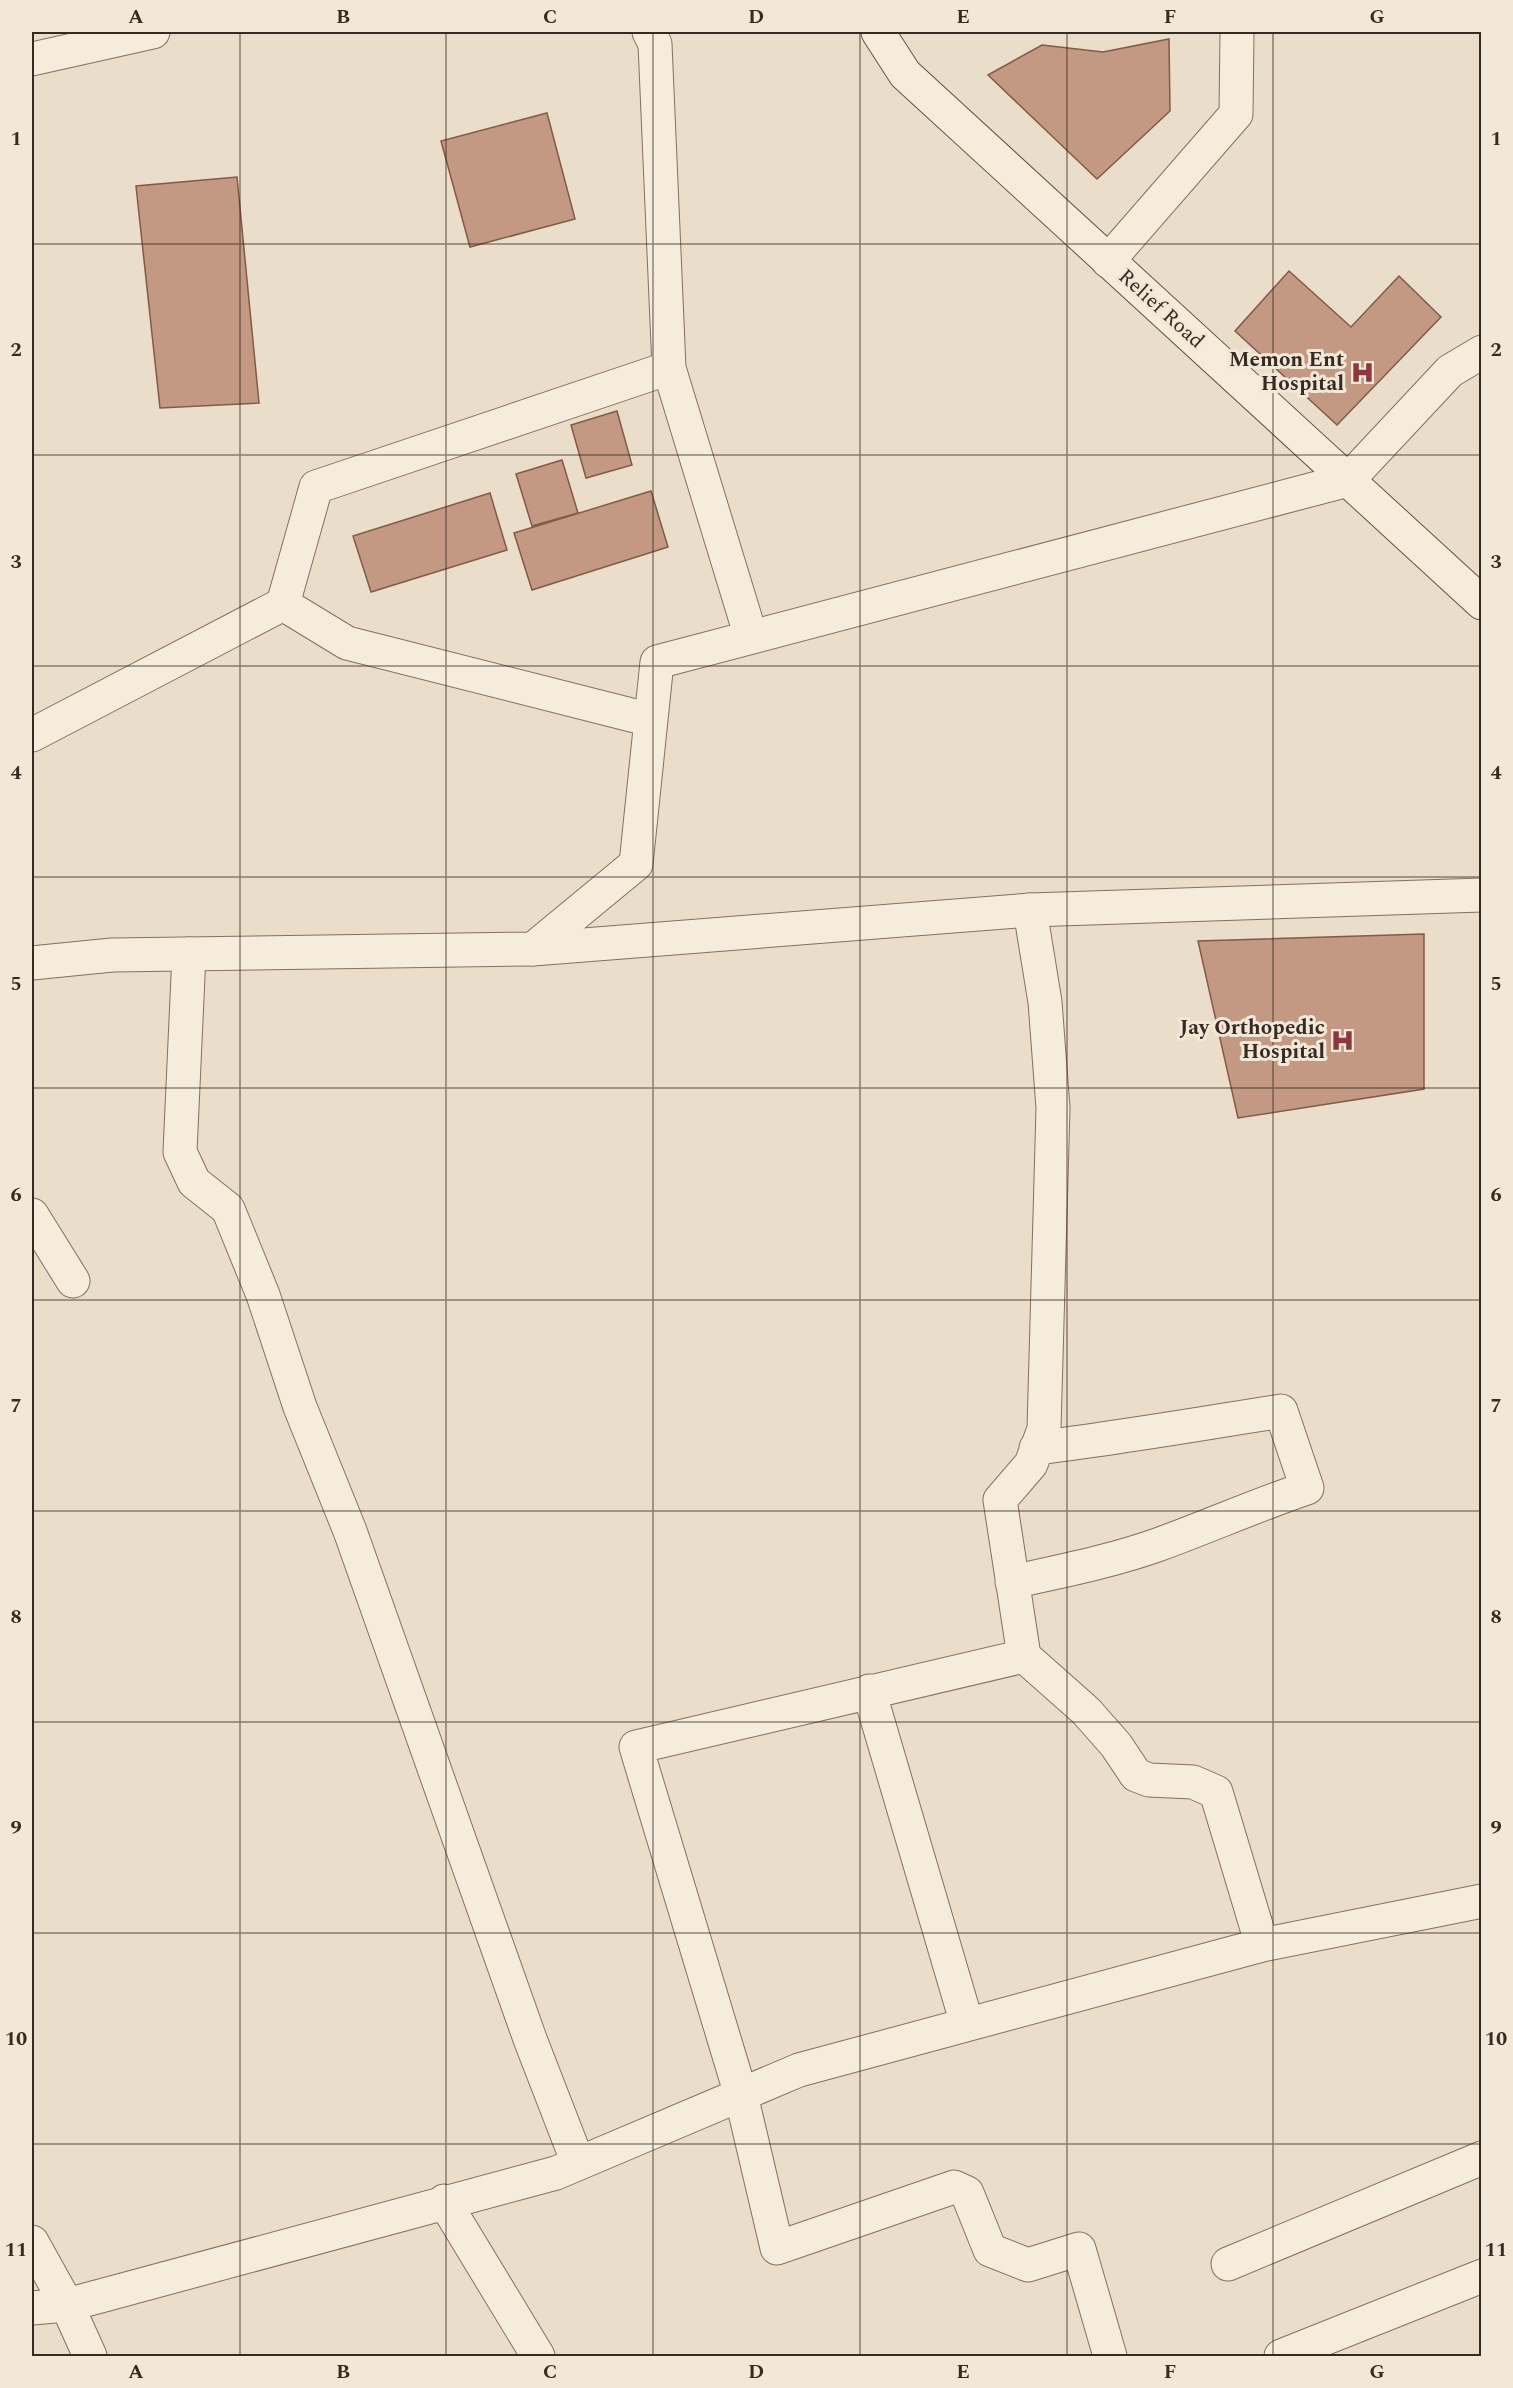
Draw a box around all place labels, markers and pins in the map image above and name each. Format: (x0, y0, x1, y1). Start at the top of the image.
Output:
place label: Memon Ent Hospital (1229, 344, 1344, 400)
hospital icon: Memon Ent Hospital (1349, 359, 1375, 385)
place label: Jay Orthopedic Hospital (1179, 1012, 1325, 1068)
hospital icon: Jay Orthopedic Hospital (1330, 1027, 1356, 1053)

